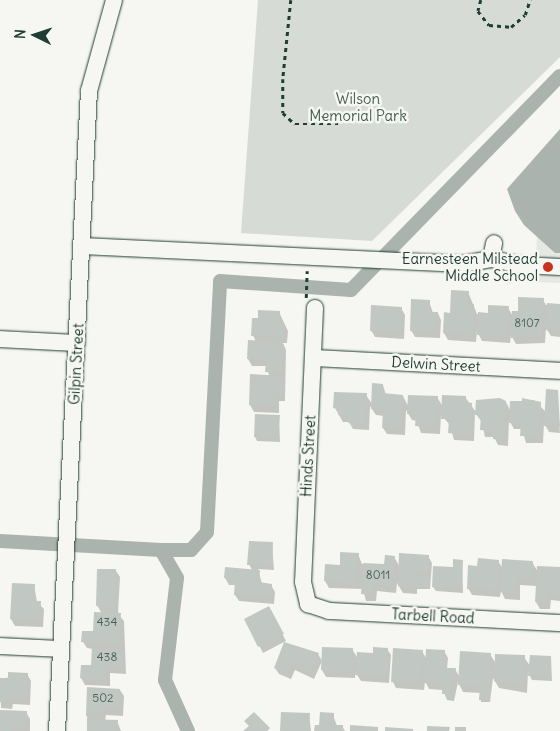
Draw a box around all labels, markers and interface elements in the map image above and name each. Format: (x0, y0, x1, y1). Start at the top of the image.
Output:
north arrow (10, 10, 60, 60)
text: N (11, 28, 29, 39)
park label: Wilson Memorial Park (309, 89, 407, 124)
place label: Earnesteen Milstead Middle School (402, 249, 538, 284)
marker: Earnesteen Milstead Middle School (542, 261, 554, 273)
house number: 8107 (514, 316, 540, 330)
street label: Gilpin Street (65, 323, 87, 405)
street label: Delwin Street (391, 353, 481, 375)
street label: Hinds Street (297, 415, 319, 497)
house number: 8011 (366, 568, 390, 582)
street label: Tarbell Road (391, 605, 475, 627)
house number: 434 (97, 615, 117, 629)
house number: 438 (97, 650, 117, 664)
house number: 502 (92, 691, 114, 705)

